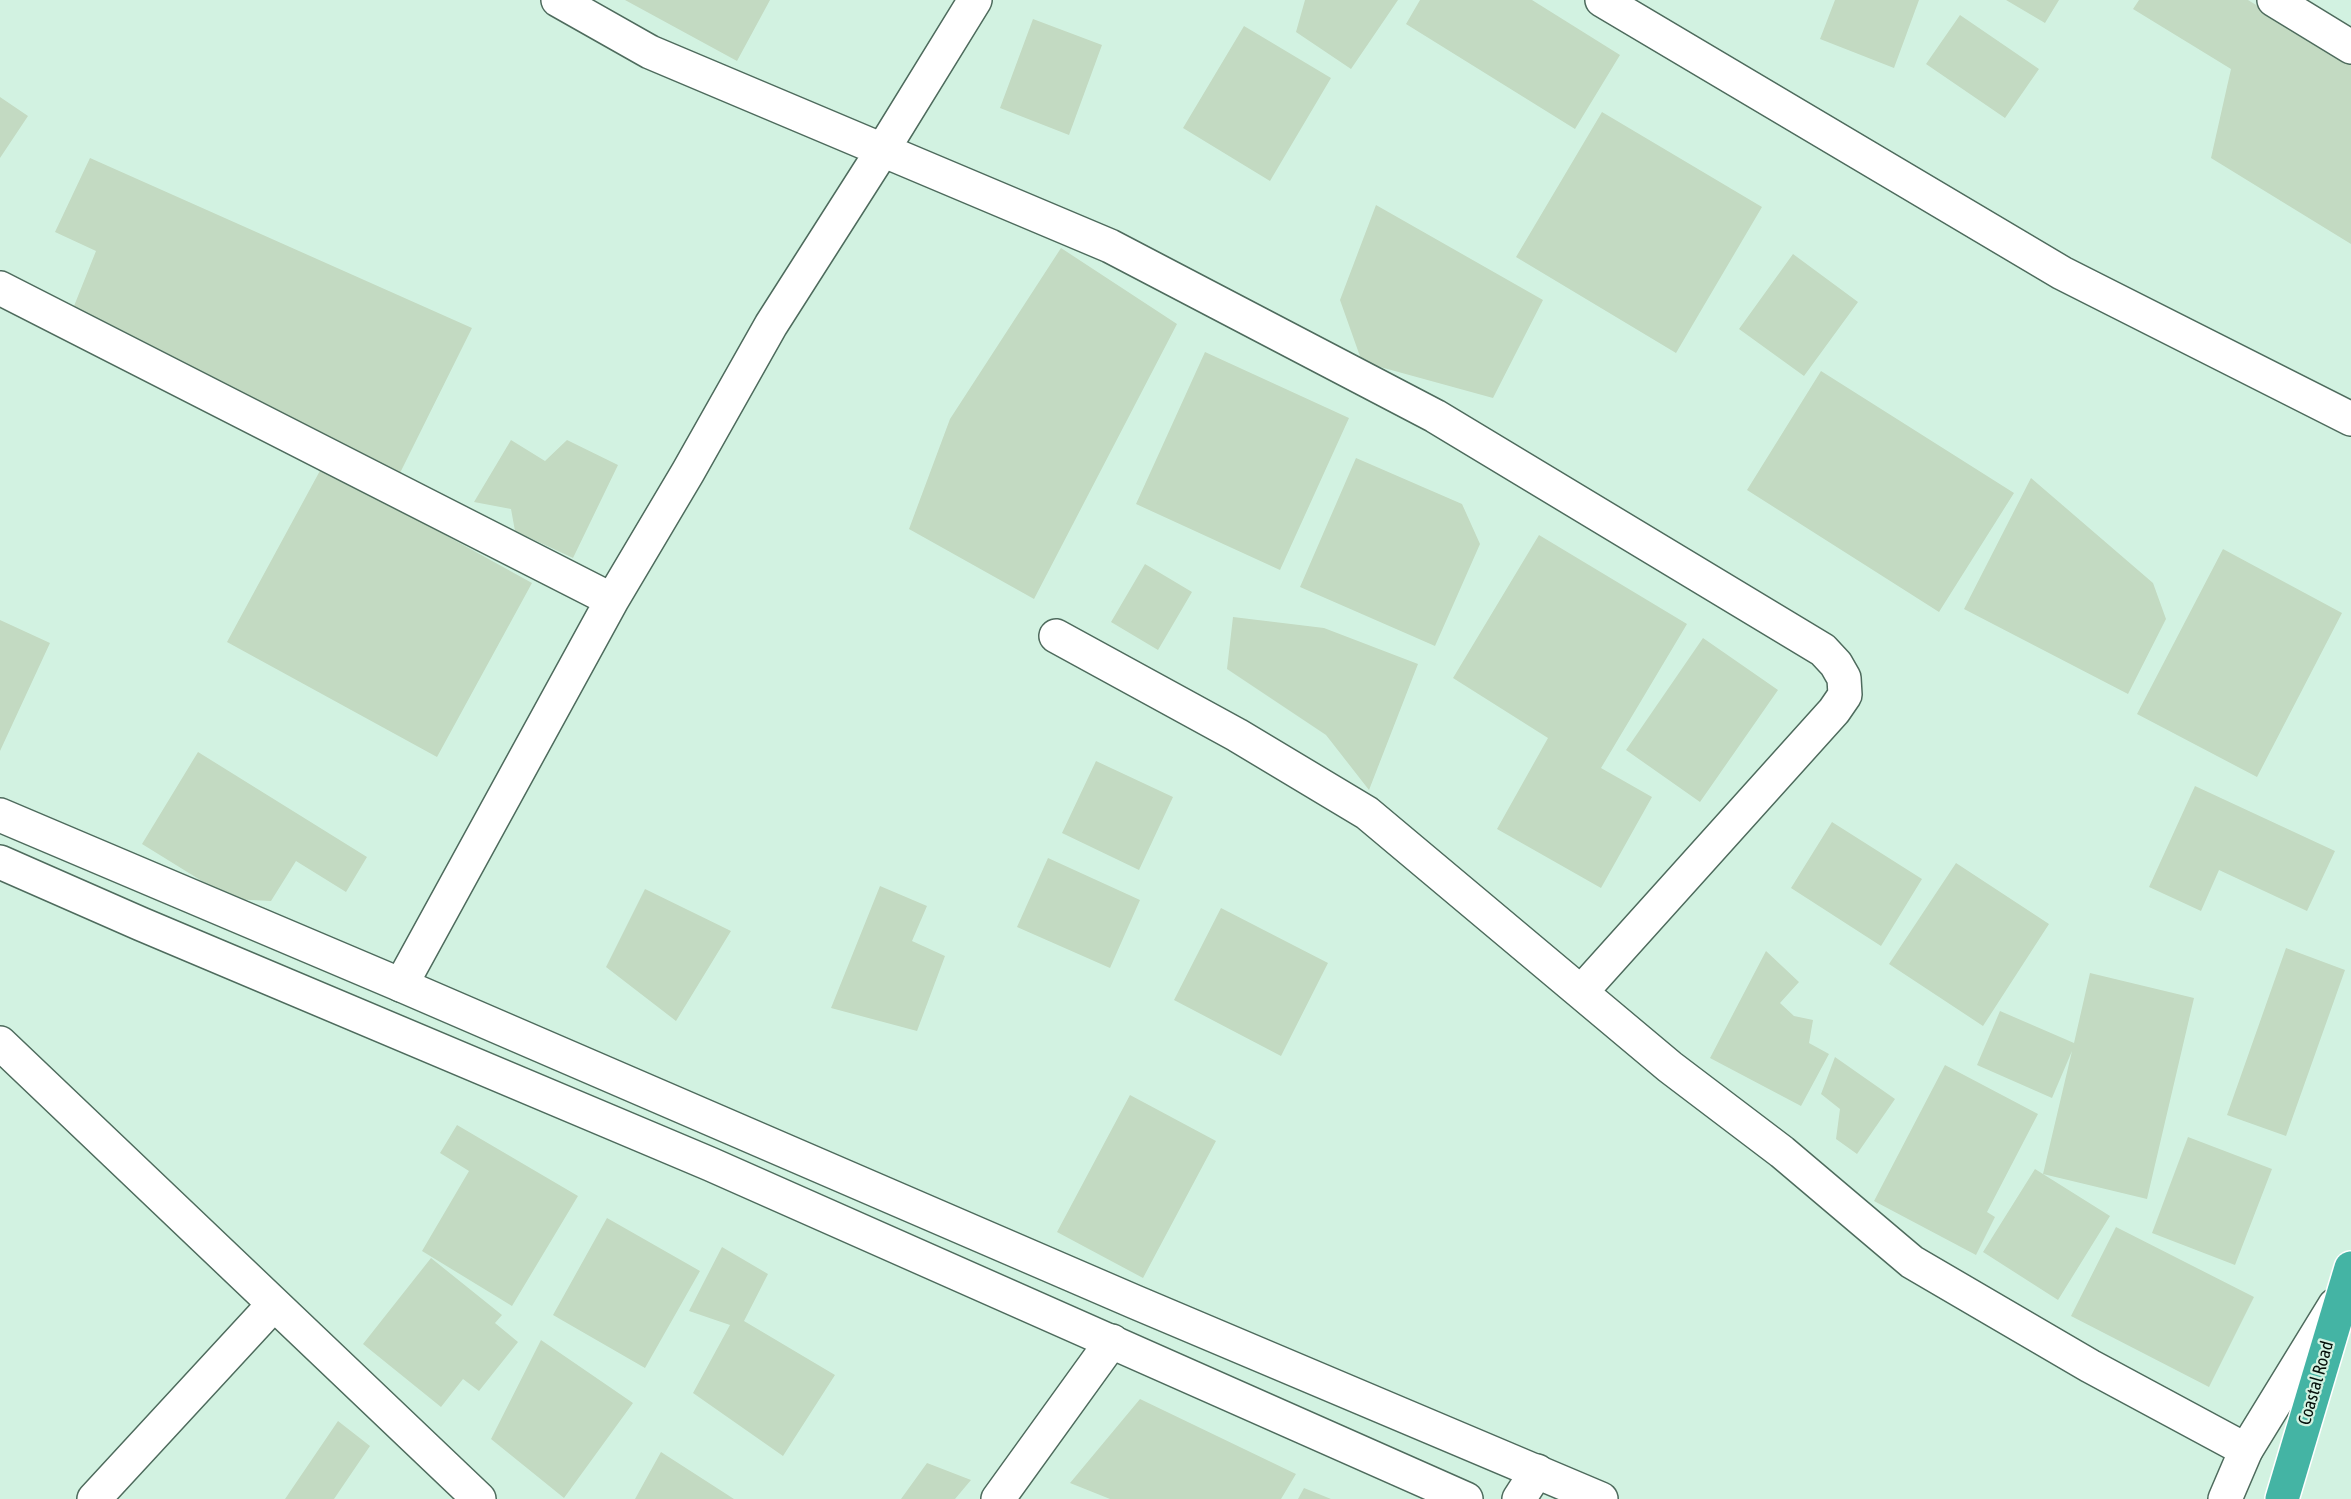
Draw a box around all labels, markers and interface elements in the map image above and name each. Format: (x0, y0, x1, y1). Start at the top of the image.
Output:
street label: Coastal Road (2294, 1338, 2338, 1428)

